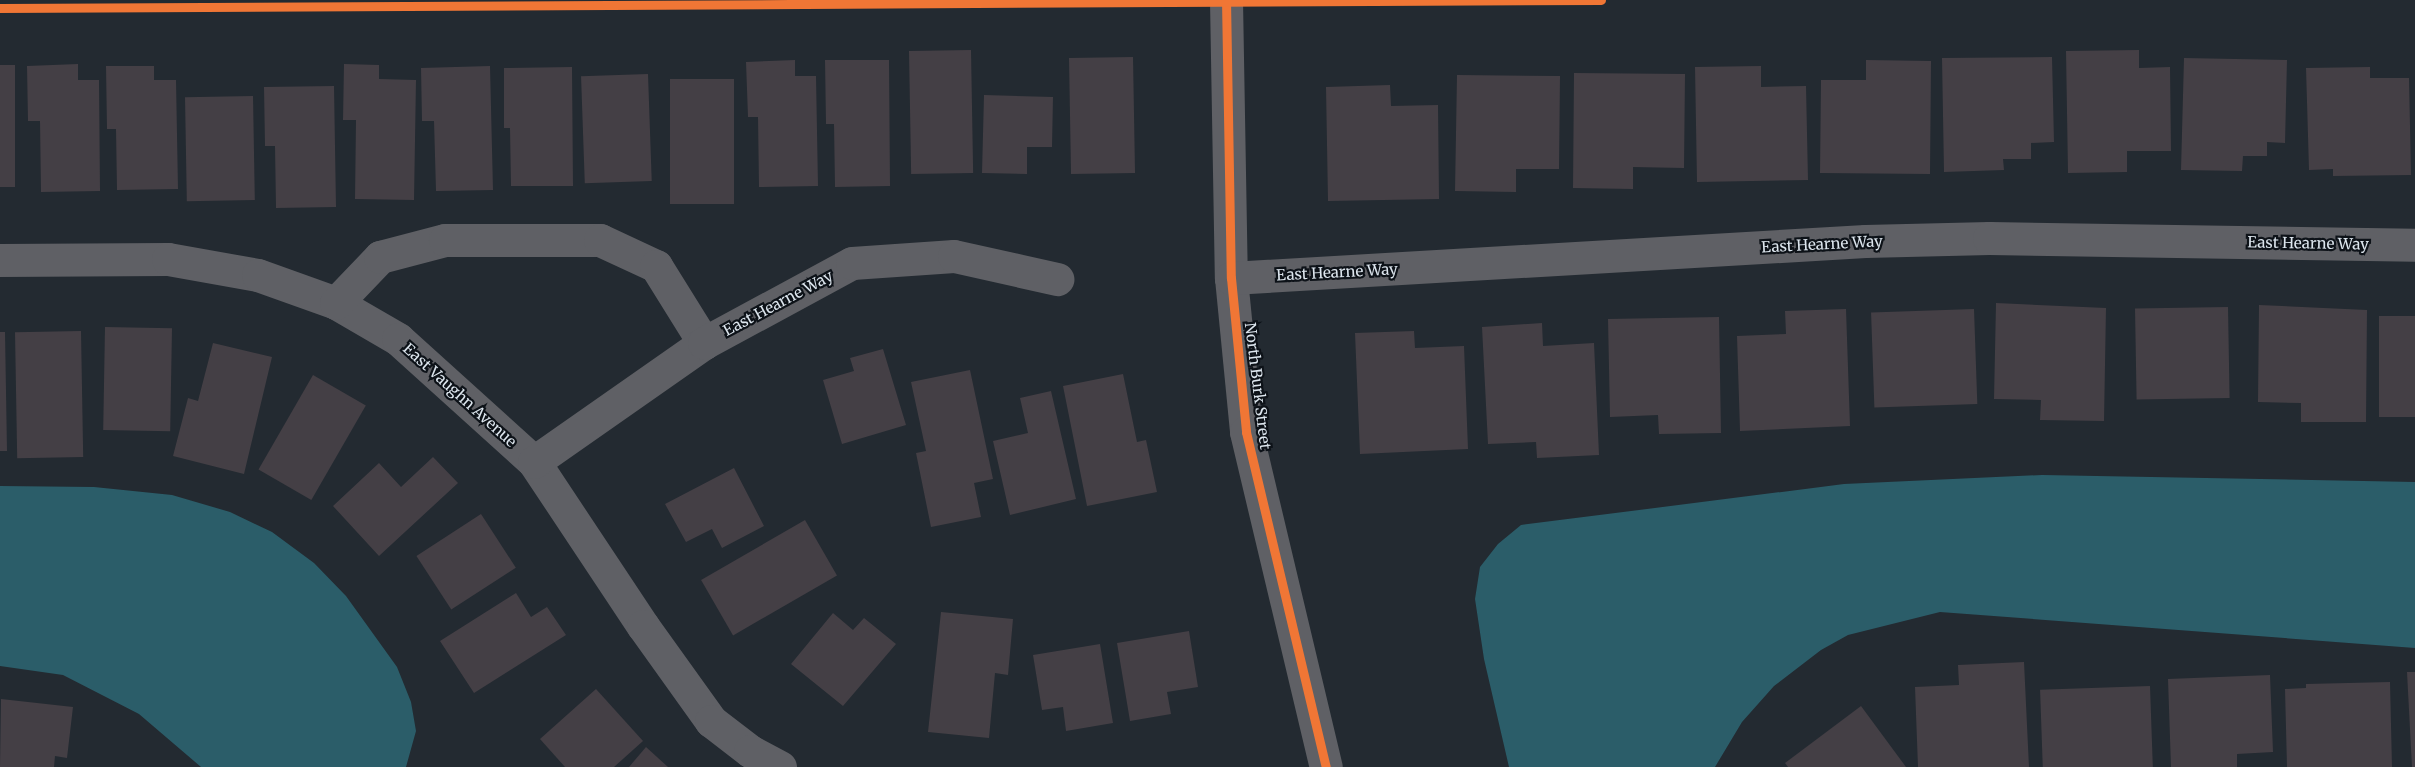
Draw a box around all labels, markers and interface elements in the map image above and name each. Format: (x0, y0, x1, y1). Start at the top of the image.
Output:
street label: East Hearne Way (1761, 232, 1883, 256)
street label: East Hearne Way (2247, 233, 2369, 253)
street label: East Hearne Way (1276, 260, 1398, 284)
street label: East Hearne Way (720, 267, 836, 339)
street label: North Burk Street (1241, 321, 1275, 451)
street label: East Vaughn Avenue (400, 339, 520, 451)

